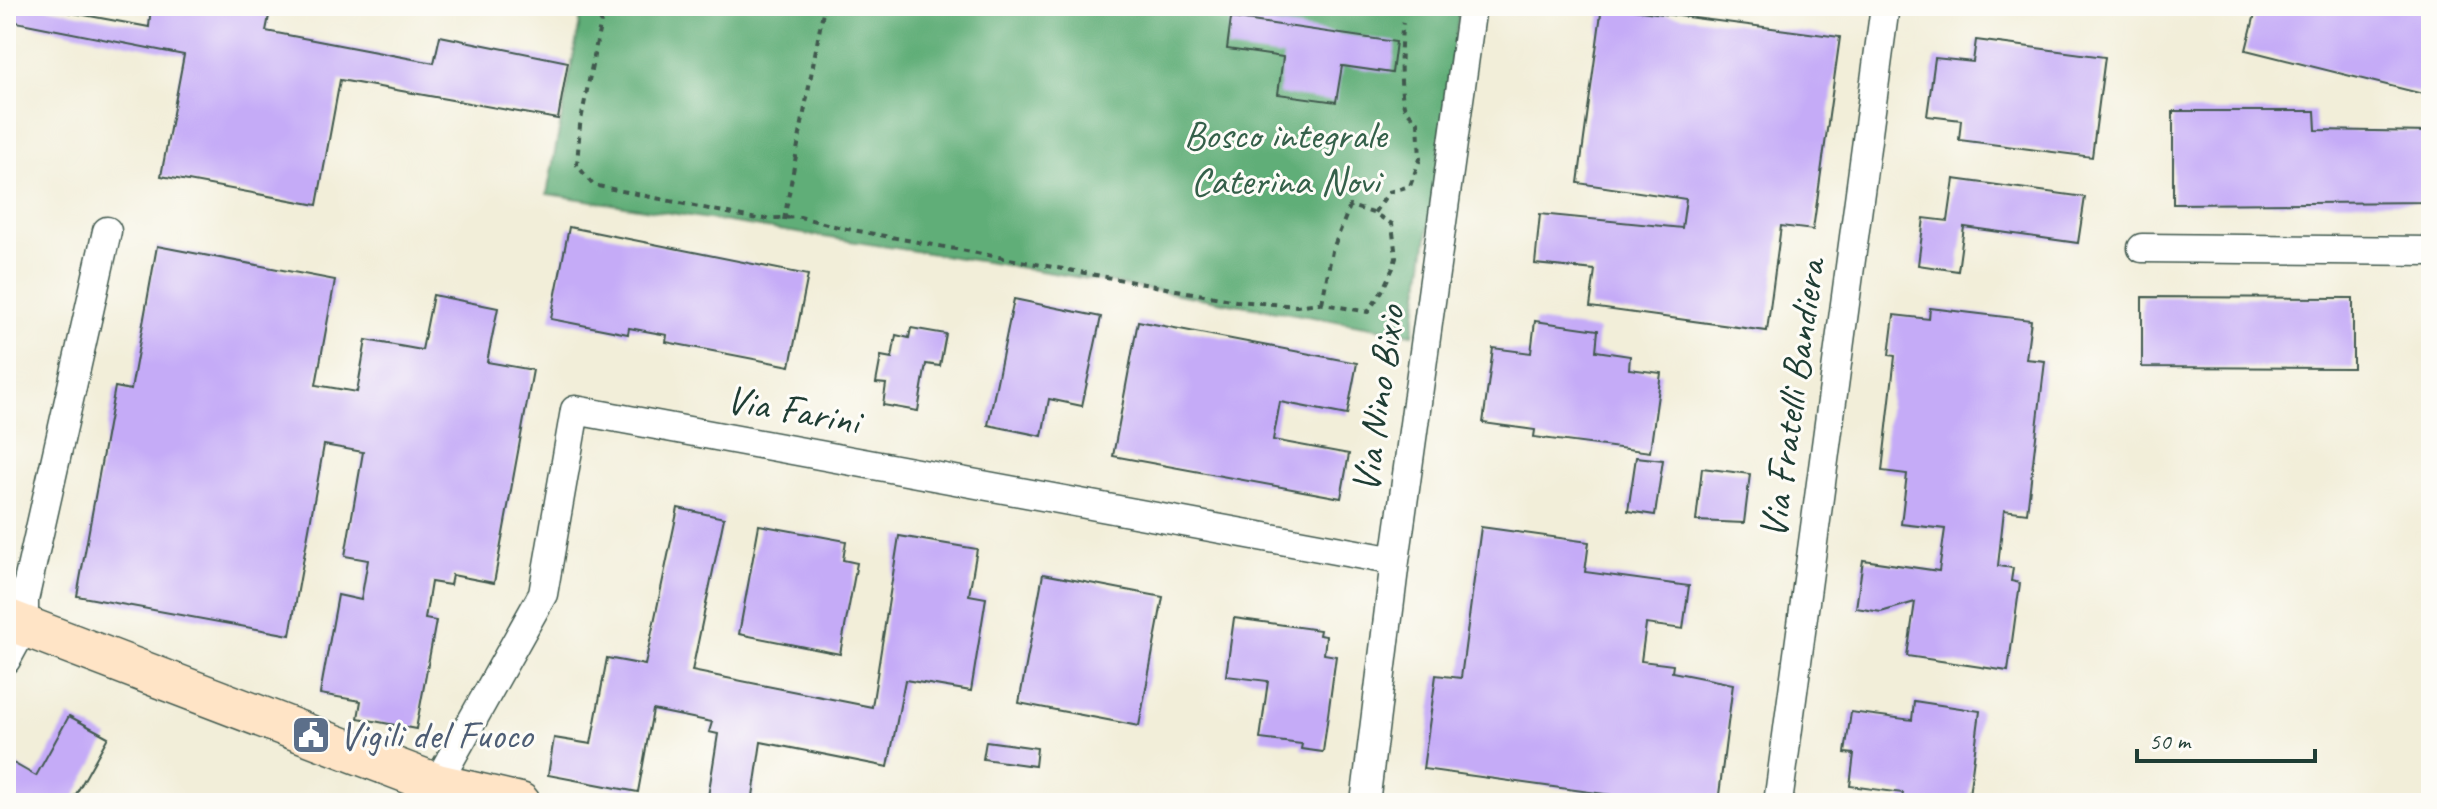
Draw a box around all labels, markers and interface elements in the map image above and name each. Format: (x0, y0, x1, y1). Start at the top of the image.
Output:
park label: Bosco integrale Caterina Novi (1184, 110, 1389, 206)
street label: Via Fratelli Bandiera (1748, 253, 1837, 542)
street label: Via Nino Bixio (1340, 301, 1416, 496)
street label: Via Farini (723, 374, 868, 447)
place label: Vigili del Fuoco (339, 710, 534, 760)
scale bar (2137, 713, 2315, 763)
public building icon: Vigili del Fuoco (290, 714, 332, 756)
text: 50 m (2149, 726, 2192, 756)

